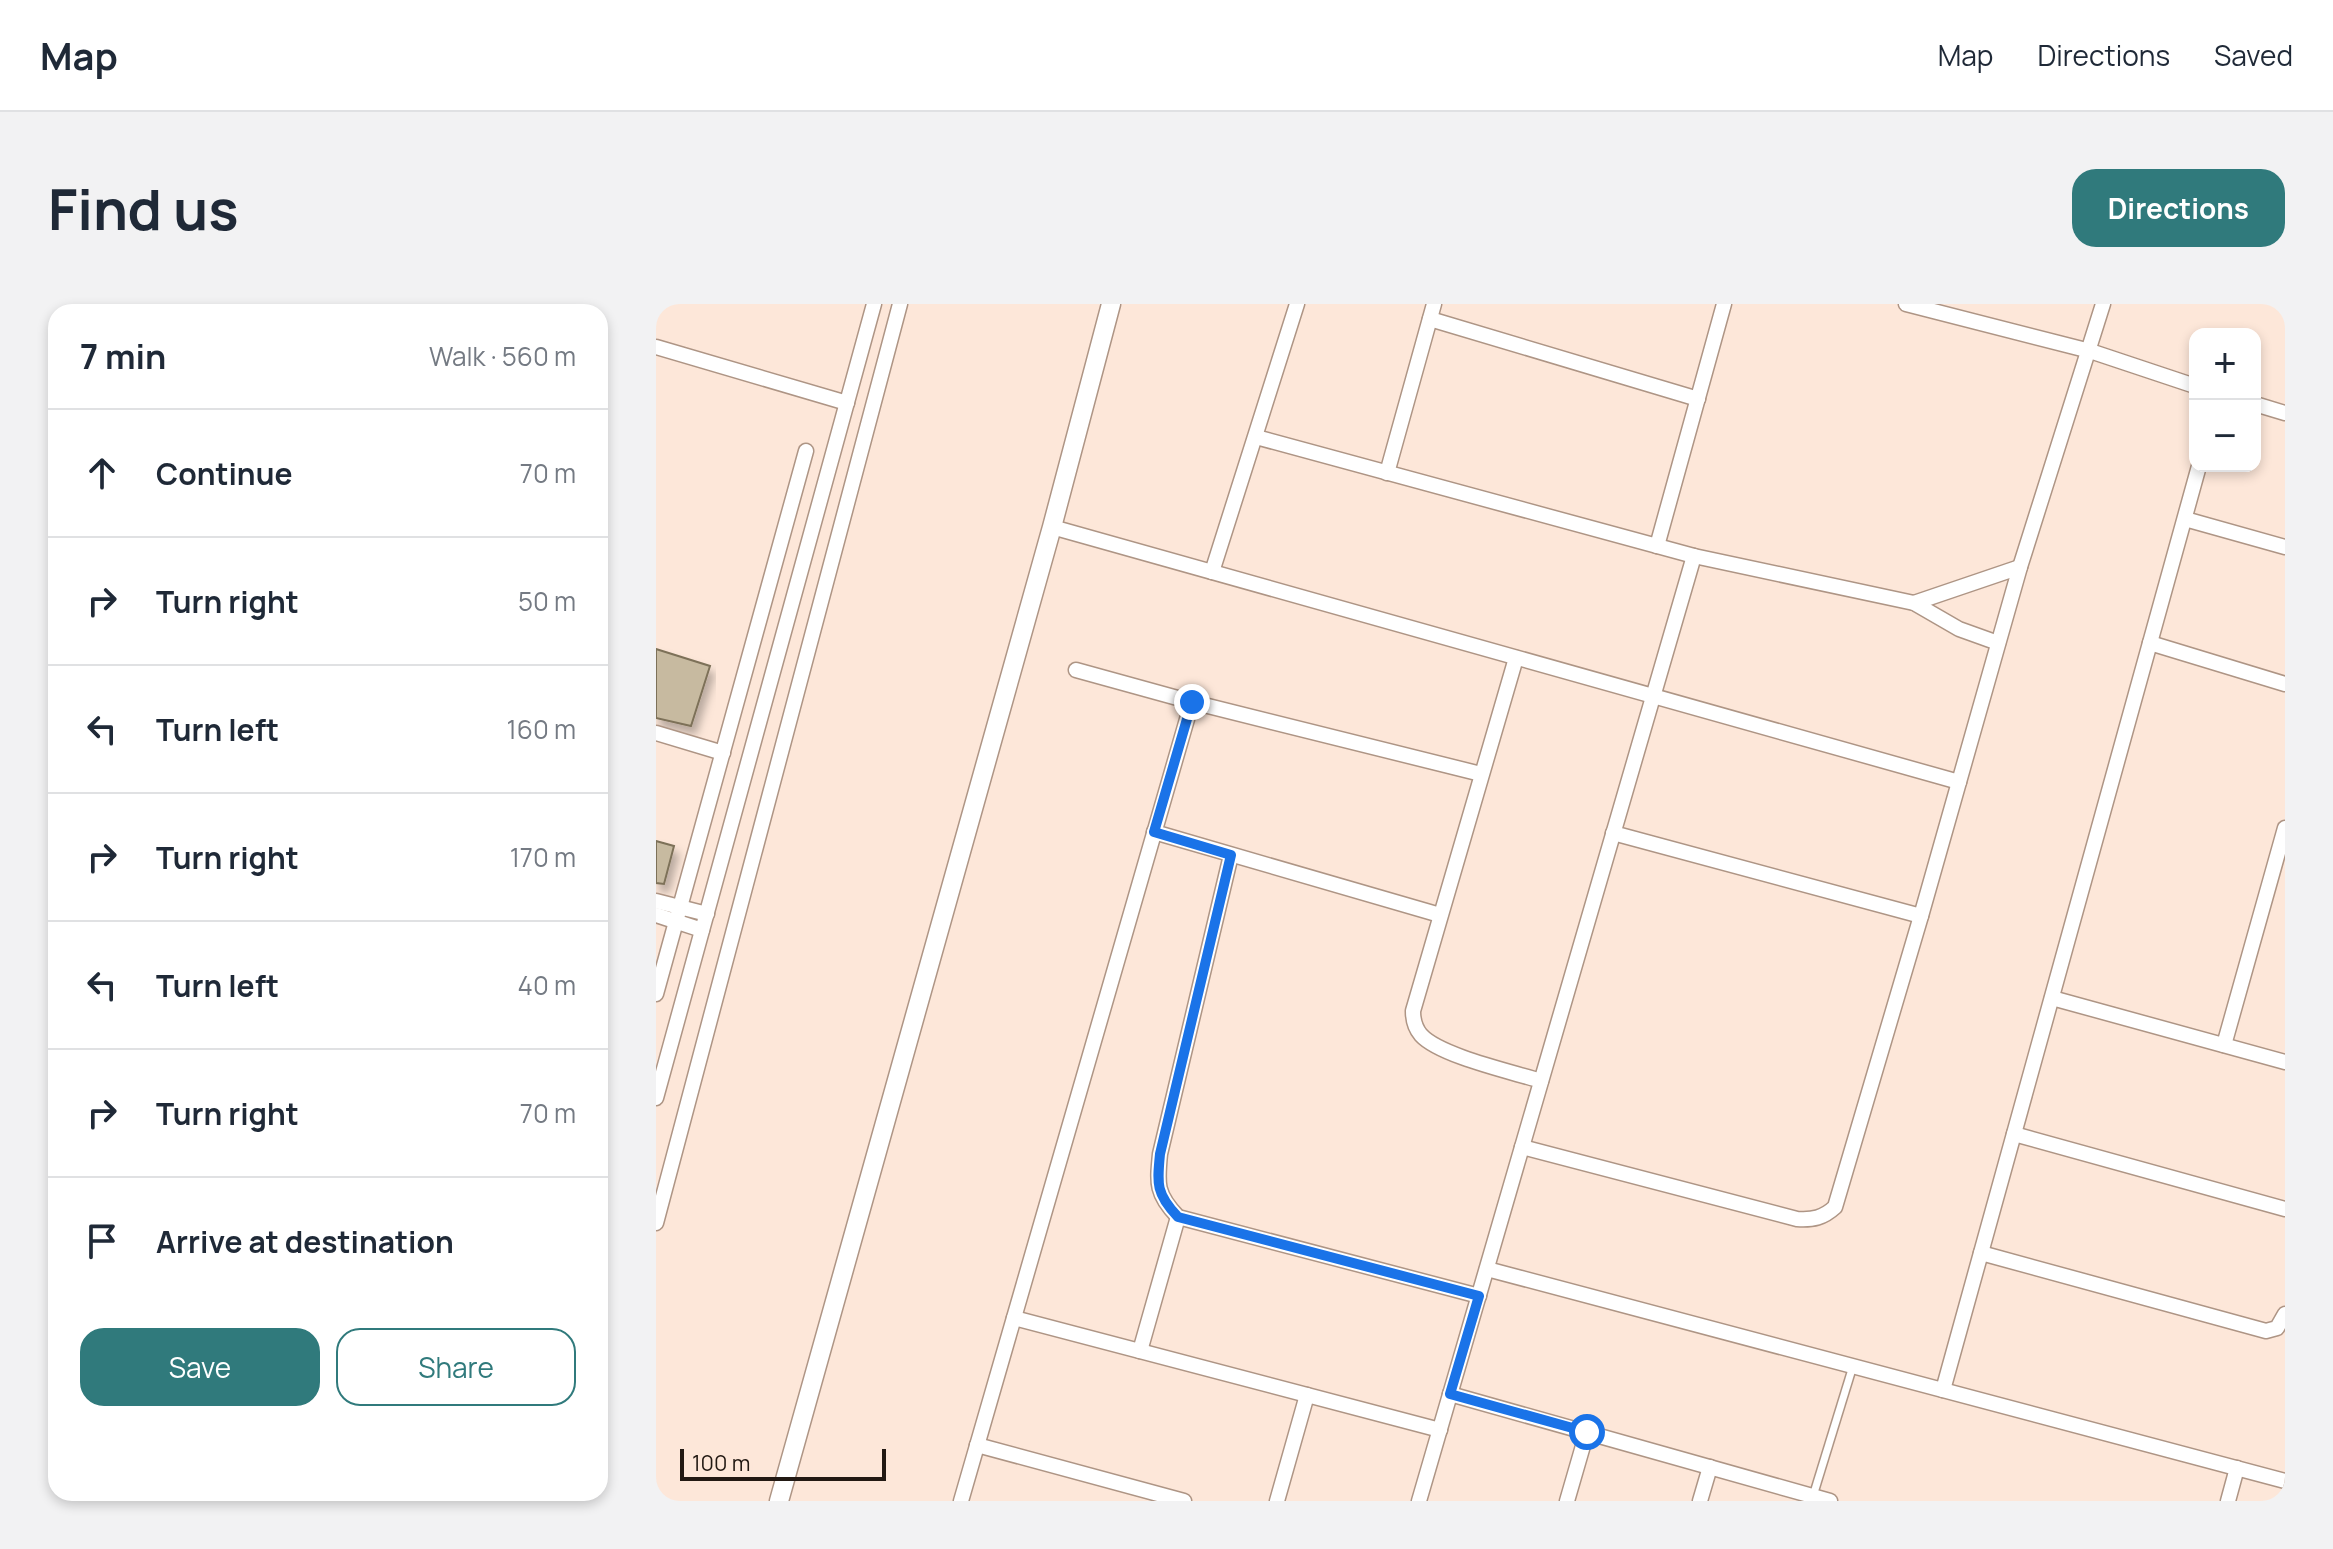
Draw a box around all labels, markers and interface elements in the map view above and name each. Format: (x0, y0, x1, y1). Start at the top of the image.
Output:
text: Map (40, 29, 118, 81)
text: Map (1938, 36, 1993, 74)
text: Directions (2037, 36, 2170, 74)
text: Saved (2214, 36, 2293, 74)
button: Directions (2072, 169, 2285, 247)
text: Find us (48, 170, 239, 247)
map controls (2189, 328, 2261, 472)
button: + (2189, 328, 2261, 400)
text: 7 min (80, 333, 166, 379)
text: Walk · 560 m (429, 338, 576, 374)
button: − (2189, 400, 2261, 472)
icon: ahead (80, 451, 124, 495)
text: Continue (156, 453, 292, 494)
text: 70 m (520, 455, 576, 491)
icon: right (80, 579, 124, 623)
text: Turn right (156, 581, 299, 622)
text: 50 m (518, 583, 576, 619)
route end (1174, 684, 1210, 720)
icon: left (80, 707, 124, 751)
text: Turn left (156, 709, 279, 750)
text: 160 m (507, 711, 576, 747)
icon: right (80, 835, 124, 879)
text: Turn right (156, 837, 299, 878)
text: 170 m (510, 839, 576, 875)
icon: left (80, 963, 124, 1007)
text: Turn left (156, 965, 279, 1006)
text: 40 m (518, 967, 576, 1003)
icon: right (80, 1091, 124, 1135)
text: Turn right (156, 1093, 299, 1134)
text: 70 m (520, 1095, 576, 1131)
icon: arrive (80, 1219, 124, 1263)
text: Arrive at destination (156, 1221, 454, 1262)
button: Save (80, 1328, 320, 1406)
button: Share (336, 1328, 576, 1406)
route start (1569, 1414, 1605, 1450)
scale bar (680, 1445, 886, 1481)
text: 100 m (692, 1448, 750, 1478)

